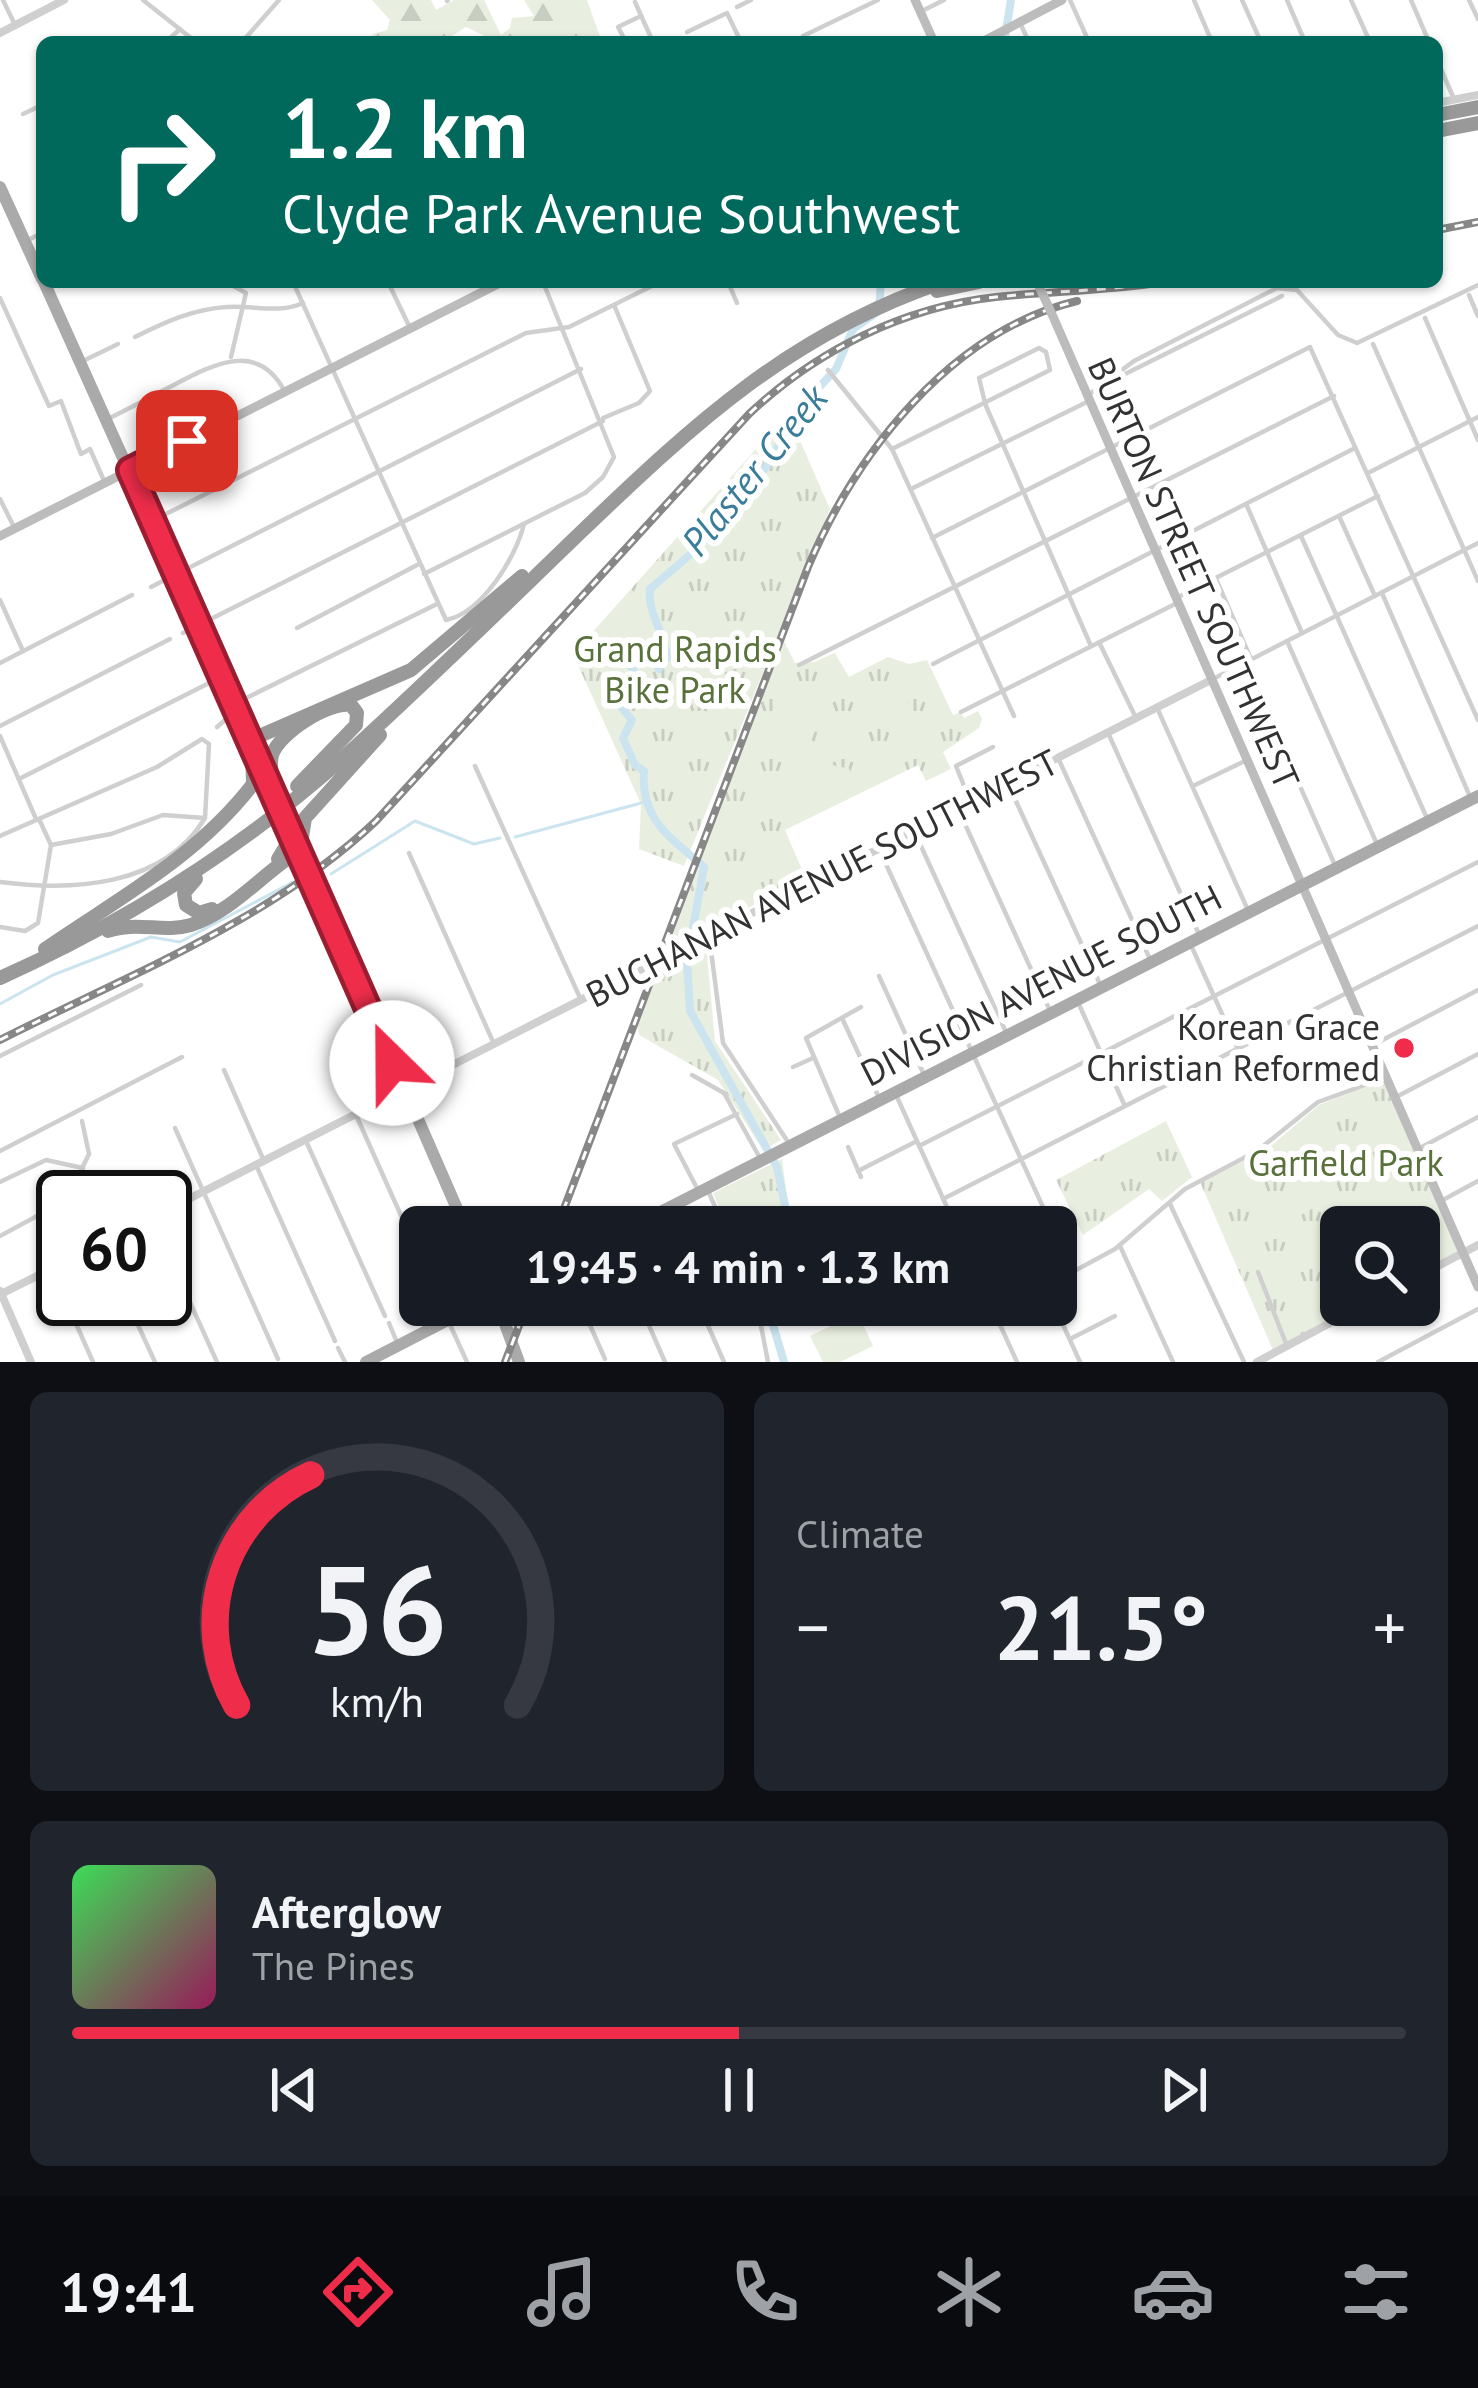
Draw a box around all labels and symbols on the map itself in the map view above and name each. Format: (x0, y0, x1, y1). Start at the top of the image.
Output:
street label: BURTON STREET SOUTHWEST (1078, 350, 1311, 796)
water label: Plaster Creek (669, 373, 839, 566)
pin (136, 390, 238, 492)
park label: Grand Rapids Bike Park (573, 625, 777, 713)
street label: BUCHANAN AVENUE SOUTHWEST (578, 738, 1066, 1017)
street label: DIVISION AVENUE SOUTH (852, 873, 1229, 1096)
position arrow (329, 1000, 455, 1126)
place label: Korean Grace Christian Reformed (1086, 1003, 1380, 1091)
marker: Korean Grace Christian Reformed (1391, 1035, 1417, 1061)
park label: Garfield Park (1248, 1139, 1444, 1186)
speed limit sign: 60 (36, 1170, 192, 1326)

